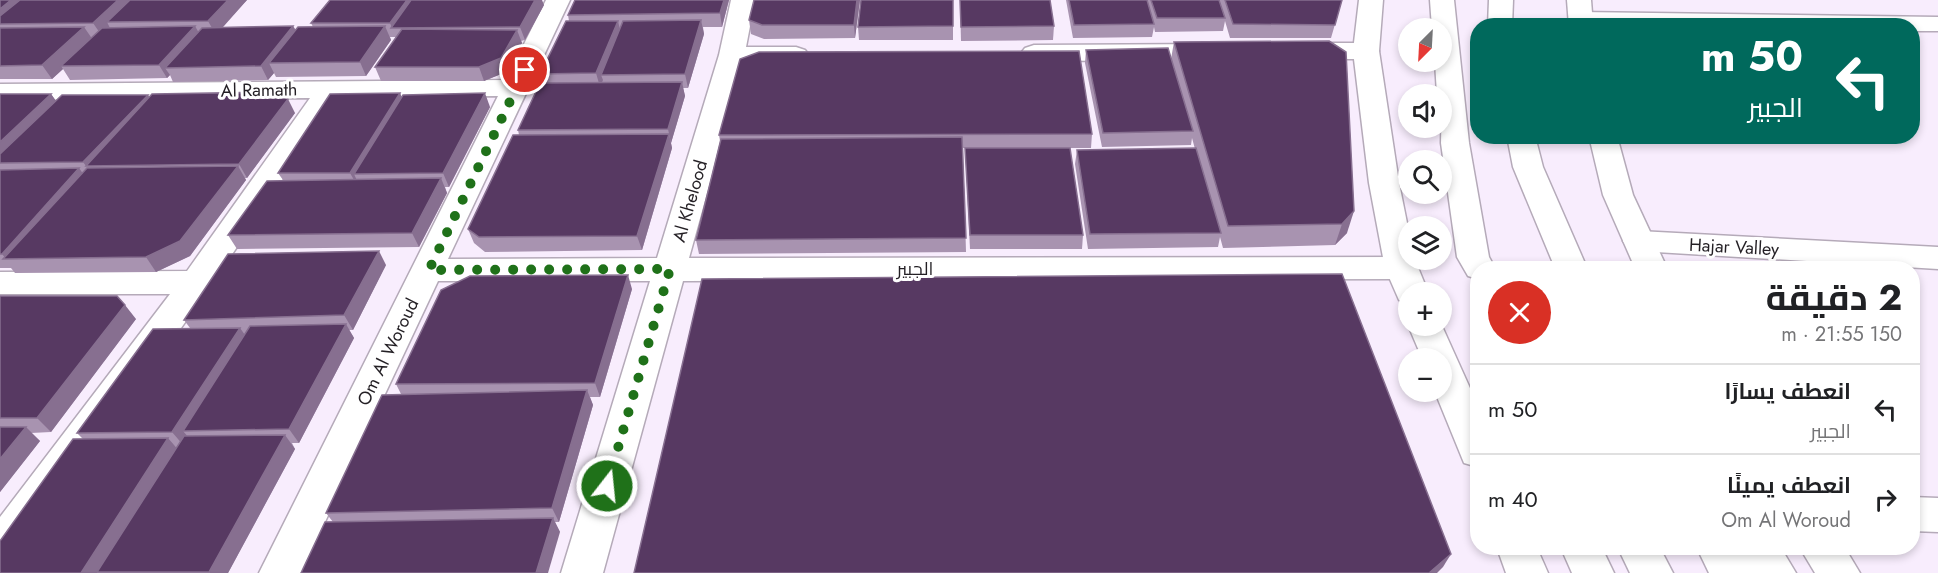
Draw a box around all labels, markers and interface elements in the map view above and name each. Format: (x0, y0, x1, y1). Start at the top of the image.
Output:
north arrow (1398, 18, 1452, 72)
map controls (1398, 18, 1452, 402)
text: 50 m (1701, 26, 1803, 87)
icon: left (1824, 42, 1902, 120)
pin (499, 44, 550, 95)
icon: arrive (508, 53, 541, 86)
street label: Al Ramath (220, 76, 298, 104)
button: sound (1398, 84, 1452, 138)
text: الجبير (1748, 88, 1803, 127)
button: search (1398, 150, 1452, 204)
street label: Al Khelood (666, 157, 714, 245)
button: layers (1398, 216, 1452, 270)
street label: Hajar Valley (1688, 232, 1780, 262)
street label: الجبير (896, 256, 933, 282)
text: 2 دقيقة (1766, 271, 1902, 323)
button: close (1488, 281, 1551, 344)
button: + (1398, 282, 1452, 336)
street label: Om Al Woroud (351, 294, 425, 410)
text: 150 m · 21:55 (1781, 320, 1902, 349)
button: − (1398, 348, 1452, 402)
text: انعطف يسارًا (1724, 375, 1851, 407)
text: 50 m (1488, 393, 1537, 425)
icon: left (1869, 393, 1902, 426)
text: الجبير (1810, 417, 1851, 446)
position arrow (575, 454, 639, 518)
text: انعطف يمينًا (1727, 469, 1851, 501)
text: 40 m (1488, 483, 1538, 515)
icon: right (1869, 483, 1902, 516)
text: Om Al Woroud (1721, 506, 1851, 535)

